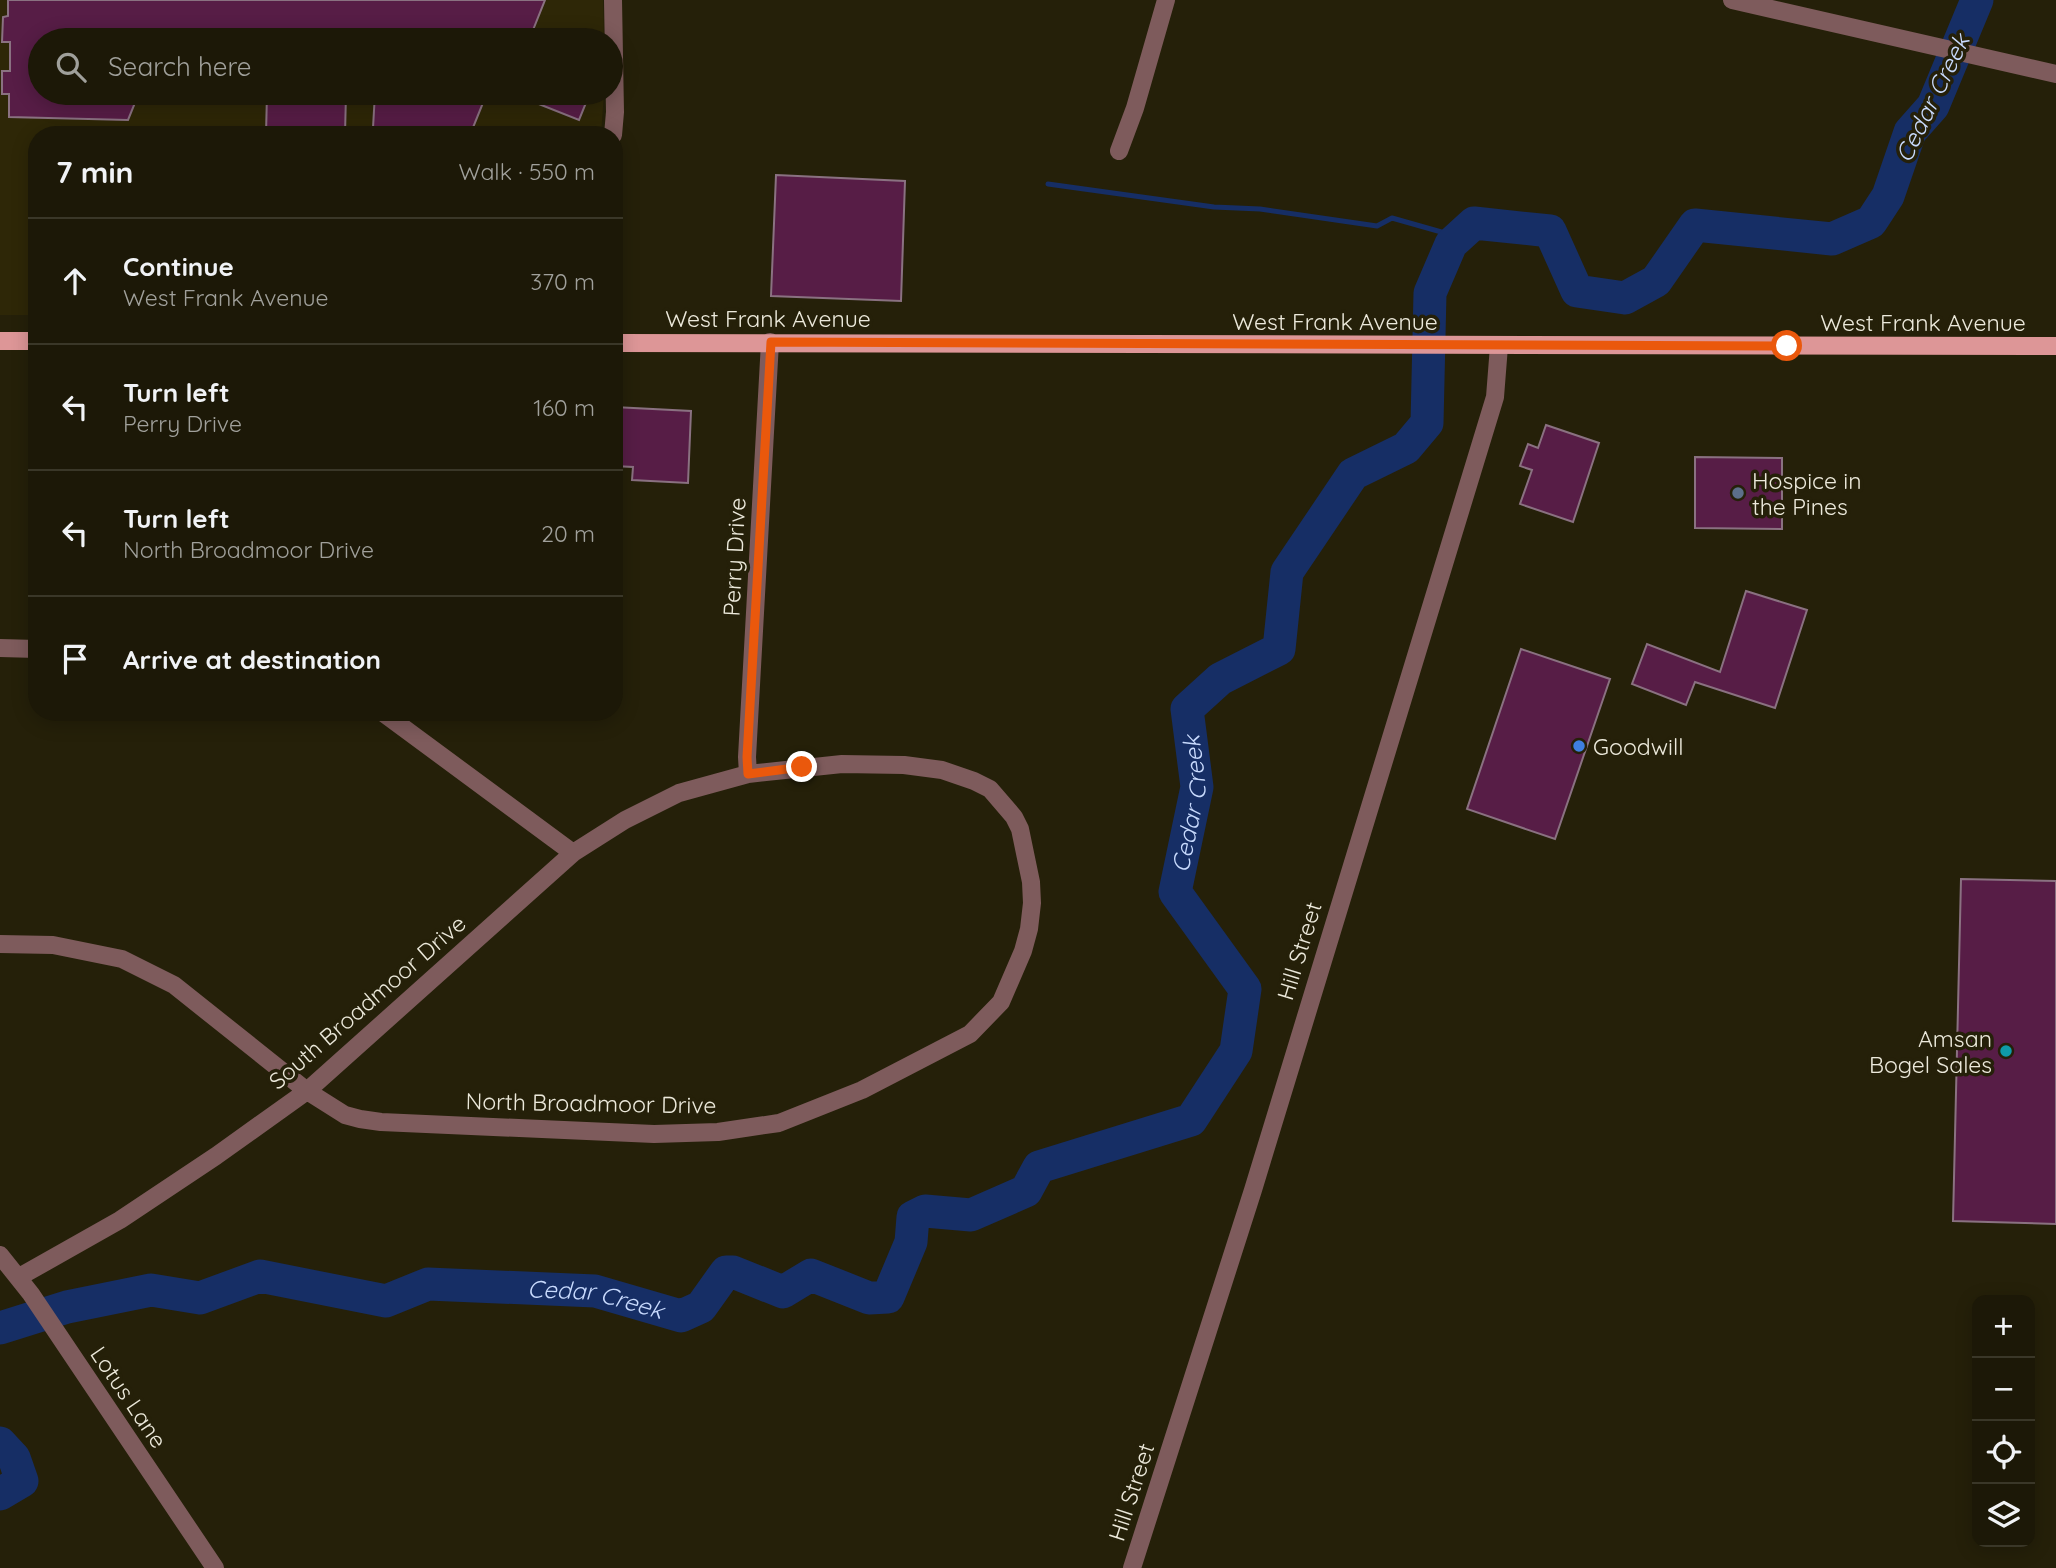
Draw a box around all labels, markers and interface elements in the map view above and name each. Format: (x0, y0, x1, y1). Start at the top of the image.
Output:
water label: Cedar Creek (1888, 27, 1977, 167)
search box (28, 28, 623, 105)
icon: search (52, 48, 90, 86)
text: Search here (108, 50, 252, 83)
text: 7 min (56, 153, 134, 191)
text: Walk · 550 m (458, 157, 595, 186)
text: Continue (123, 250, 234, 283)
icon: ahead (56, 262, 94, 300)
text: 370 m (530, 267, 595, 296)
text: West Frank Avenue (123, 283, 329, 312)
street label: West Frank Avenue (665, 304, 871, 333)
street label: West Frank Avenue (1232, 307, 1438, 336)
street label: West Frank Avenue (1820, 308, 2026, 337)
route start (1771, 330, 1802, 361)
text: Turn left (123, 376, 230, 409)
icon: left (56, 388, 94, 426)
text: 160 m (533, 393, 595, 422)
text: Perry Drive (123, 409, 242, 438)
place label: Hospice in the Pines (1752, 466, 1862, 521)
marker: Hospice in the Pines (1730, 485, 1746, 501)
street label: Perry Drive (716, 497, 752, 617)
text: Turn left (123, 502, 230, 535)
icon: left (56, 514, 94, 552)
text: 20 m (541, 519, 595, 548)
text: North Broadmoor Drive (123, 535, 374, 564)
icon: arrive (56, 640, 94, 678)
text: Arrive at destination (123, 643, 381, 676)
water label: Cedar Creek (1165, 732, 1213, 875)
place label: Goodwill (1593, 732, 1684, 761)
marker: Goodwill (1571, 738, 1587, 754)
route end (786, 751, 817, 782)
street label: Hill Street (1270, 898, 1328, 1004)
street label: South Broadmoor Drive (263, 909, 471, 1095)
place label: Amsan Bogel Sales (1869, 1024, 1992, 1079)
marker: Amsan Bogel Sales (1998, 1043, 2014, 1059)
street label: North Broadmoor Drive (465, 1086, 717, 1120)
water label: Cedar Creek (527, 1273, 669, 1326)
map controls (1972, 1295, 2035, 1547)
button: + (1972, 1295, 2035, 1358)
street label: Lotus Lane (84, 1341, 174, 1453)
button: − (1972, 1358, 2035, 1421)
button: locate (1972, 1421, 2035, 1484)
street label: Hill Street (1102, 1439, 1160, 1545)
button: layers (1972, 1484, 2035, 1547)

